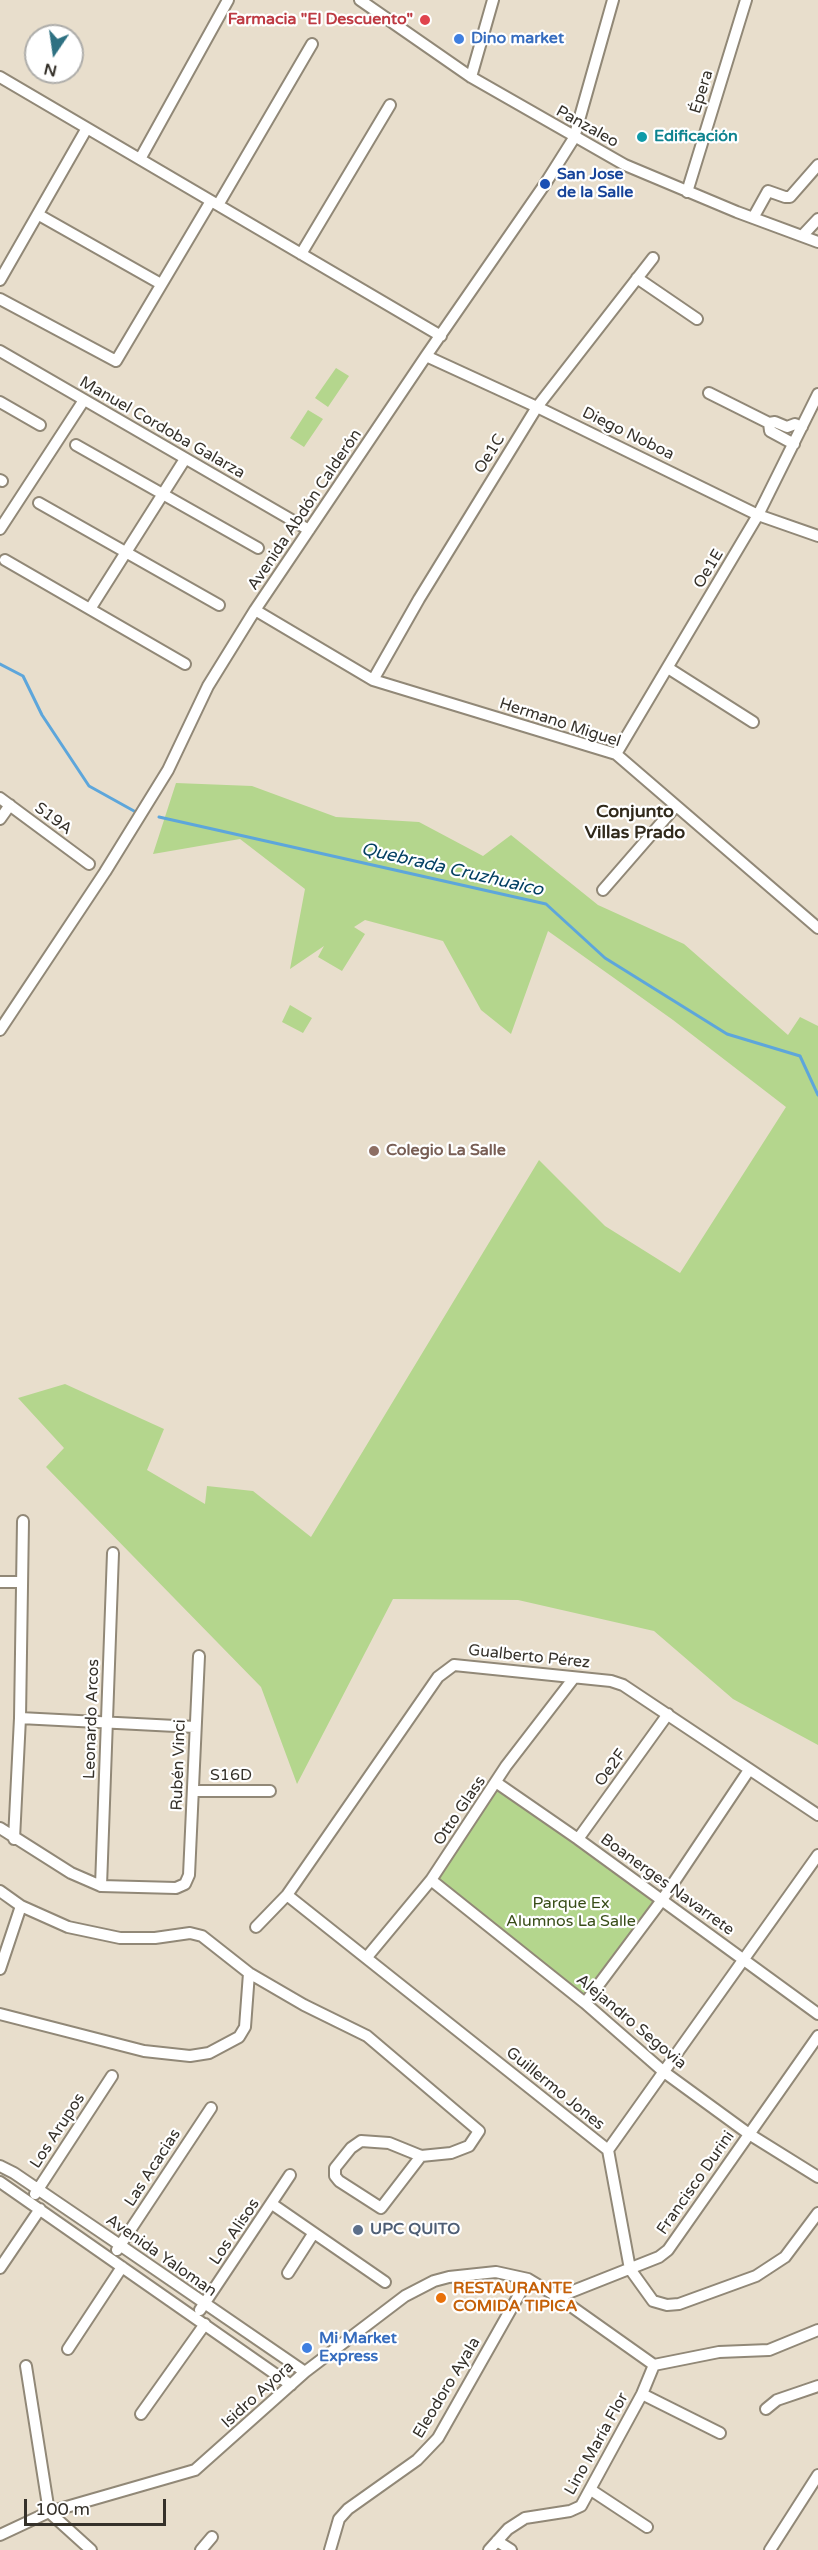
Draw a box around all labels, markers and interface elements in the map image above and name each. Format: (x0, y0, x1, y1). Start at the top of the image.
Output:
place label: Farmacia "El Descuento" (228, 10, 413, 30)
marker: Farmacia "El Descuento" (418, 13, 432, 27)
north arrow (24, 24, 84, 84)
place label: Dino market (471, 29, 564, 49)
marker: Dino market (452, 32, 466, 46)
text: N (42, 58, 59, 81)
street label: Épera (686, 68, 718, 116)
street label: Panzaleo (552, 102, 622, 152)
place label: Edificación (654, 127, 738, 147)
marker: Edificación (635, 130, 649, 144)
place label: San Jose de la Salle (557, 165, 633, 203)
marker: San Jose de la Salle (538, 177, 552, 191)
street label: Manuel Cordoba Galarza (76, 373, 248, 483)
street label: Diego Noboa (579, 403, 677, 465)
street label: Avenida Abdón Calderón (244, 426, 366, 594)
street label: Oe1C (470, 431, 510, 477)
street label: Oe1E (690, 546, 728, 592)
street label: Hermano Miguel (497, 694, 623, 752)
street label: S19A (30, 799, 76, 839)
district label: Conjunto Villas Prado (585, 801, 685, 844)
water label: Quebrada Cruzhuaico (359, 839, 545, 901)
place label: Colegio La Salle (386, 1141, 506, 1161)
marker: Colegio La Salle (367, 1144, 381, 1158)
street label: Gualberto Pérez (467, 1641, 591, 1673)
street label: Leonardo Arcos (80, 1659, 104, 1779)
street label: Rubén Vinci (168, 1719, 190, 1811)
street label: Oe2F (591, 1746, 631, 1790)
street label: S16D (210, 1766, 252, 1786)
street label: Otto Glass (430, 1773, 490, 1849)
street label: Boanerges Navarrete (596, 1830, 738, 1940)
park label: Parque Ex Alumnos La Salle (506, 1894, 636, 1932)
street label: Alejandro Segovia (572, 1970, 690, 2074)
street label: Guillermo Jones (502, 2043, 608, 2135)
street label: Los Arupos (27, 2090, 89, 2172)
street label: Las Acacias (121, 2126, 185, 2210)
street label: Francisco Durini (653, 2127, 739, 2239)
street label: Los Alisos (206, 2195, 264, 2269)
street label: Avenida Yaloman (102, 2211, 220, 2301)
place label: UPC QUITO (370, 2220, 460, 2240)
marker: UPC QUITO (351, 2223, 365, 2237)
place label: RESTAURANTE COMIDA TIPICA (453, 2279, 577, 2317)
marker: RESTAURANTE COMIDA TIPICA (434, 2291, 448, 2305)
place label: Mi Market Express (319, 2329, 397, 2367)
street label: Eleodoro Ayala (409, 2334, 485, 2442)
marker: Mi Market Express (300, 2341, 314, 2355)
street label: Isidro Ayora (218, 2358, 298, 2432)
street label: Lino María Flor (561, 2389, 633, 2499)
scale bar (27, 2487, 170, 2525)
text: 100 m (35, 2498, 90, 2520)

